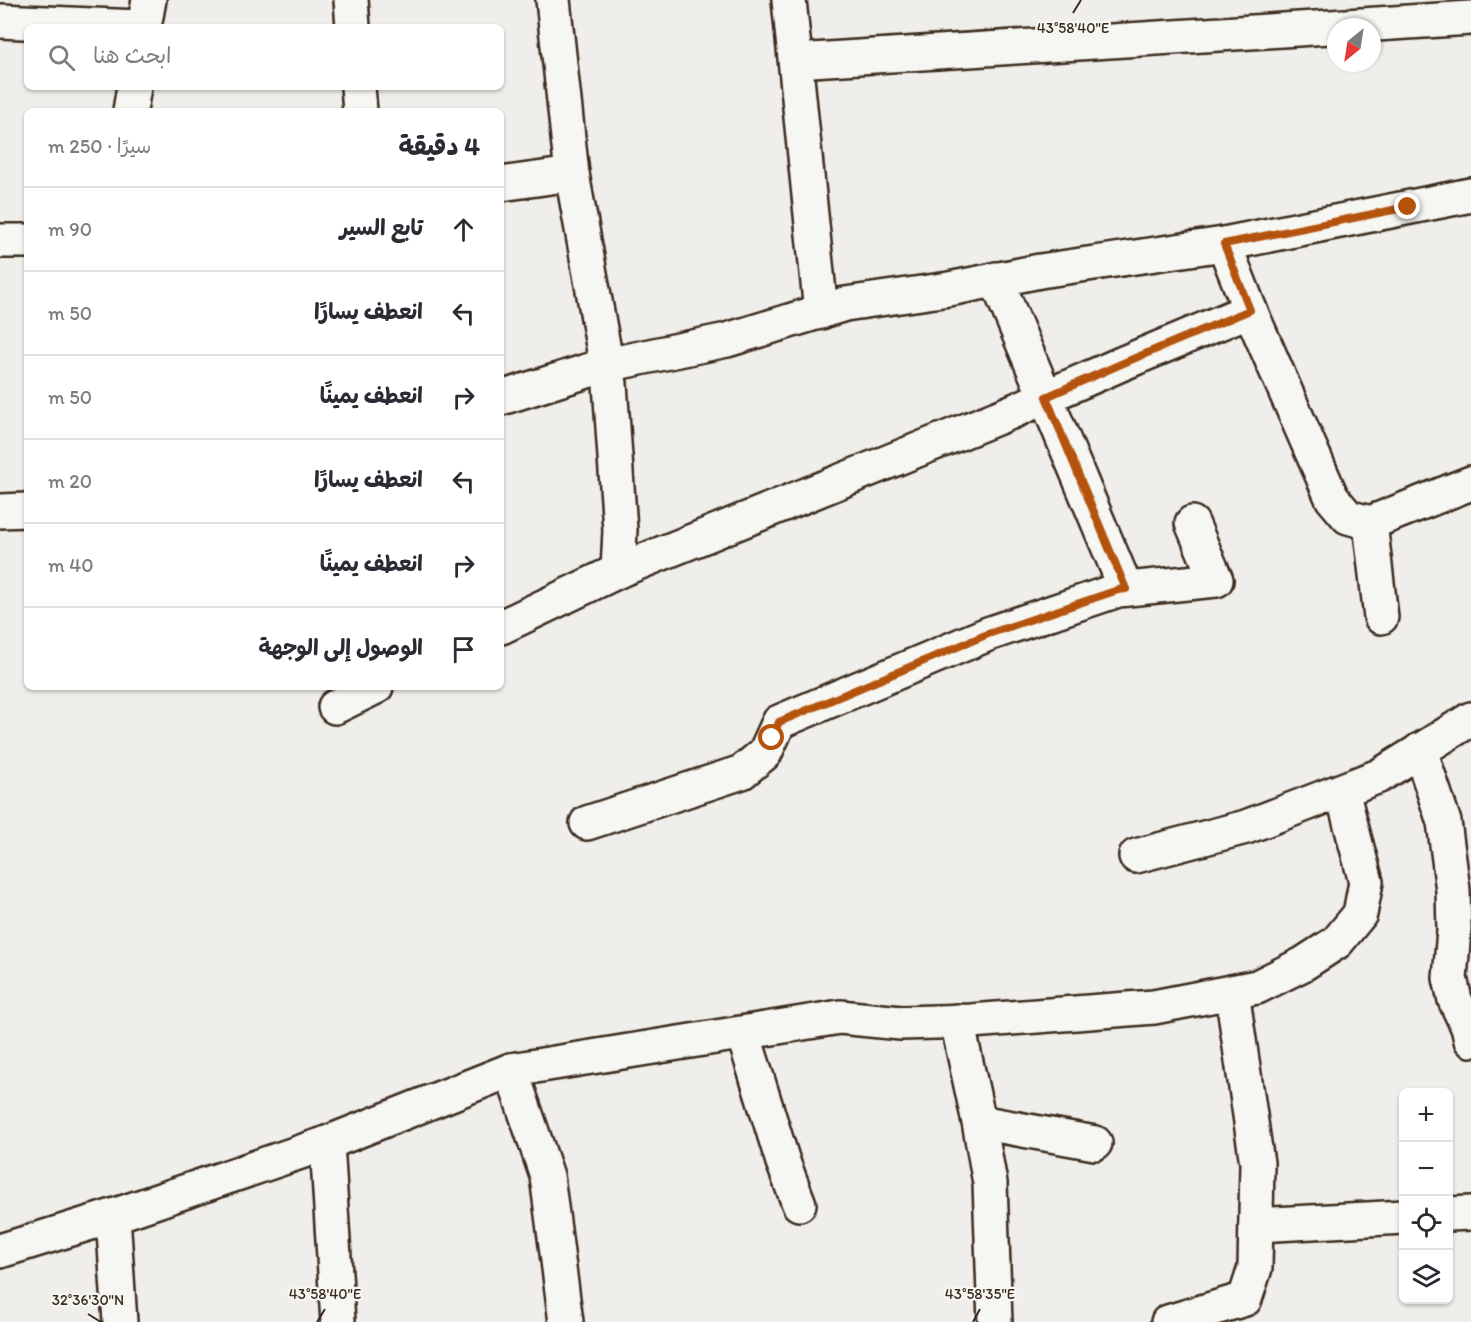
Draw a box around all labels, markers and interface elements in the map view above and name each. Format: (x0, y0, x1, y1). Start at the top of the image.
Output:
north arrow (1327, 18, 1381, 72)
text: 43°58'40"E (1037, 19, 1109, 37)
search box (24, 24, 504, 90)
icon: search (45, 41, 78, 74)
text: ابحث هنا (93, 42, 172, 69)
text: 4 دقيقة (399, 130, 480, 162)
text: سيرًا · 250 m (48, 134, 151, 158)
route end (1394, 193, 1420, 219)
icon: ahead (447, 213, 480, 246)
text: تابع السير (340, 214, 423, 241)
text: 90 m (48, 217, 92, 241)
icon: left (447, 297, 480, 330)
text: انعطف يسارًا (314, 298, 423, 325)
text: 50 m (48, 301, 92, 325)
icon: right (447, 381, 480, 414)
text: انعطف يمينًا (320, 382, 423, 409)
text: 50 m (48, 385, 92, 409)
icon: left (447, 465, 480, 498)
text: انعطف يسارًا (314, 466, 423, 493)
text: 20 m (48, 469, 92, 493)
icon: right (447, 549, 480, 582)
text: انعطف يمينًا (320, 550, 423, 577)
text: 40 m (48, 553, 94, 577)
icon: arrive (447, 633, 480, 666)
text: الوصول إلى الوجهة (258, 634, 423, 661)
route start (758, 724, 784, 750)
map controls (1399, 1088, 1453, 1304)
button: + (1399, 1088, 1453, 1142)
button: − (1399, 1142, 1453, 1196)
button: locate (1399, 1196, 1453, 1250)
button: layers (1399, 1250, 1453, 1304)
text: 43°58'40"E (289, 1285, 361, 1303)
text: 43°58'35"E (945, 1285, 1015, 1303)
text: 32°36'30"N (52, 1291, 124, 1309)

